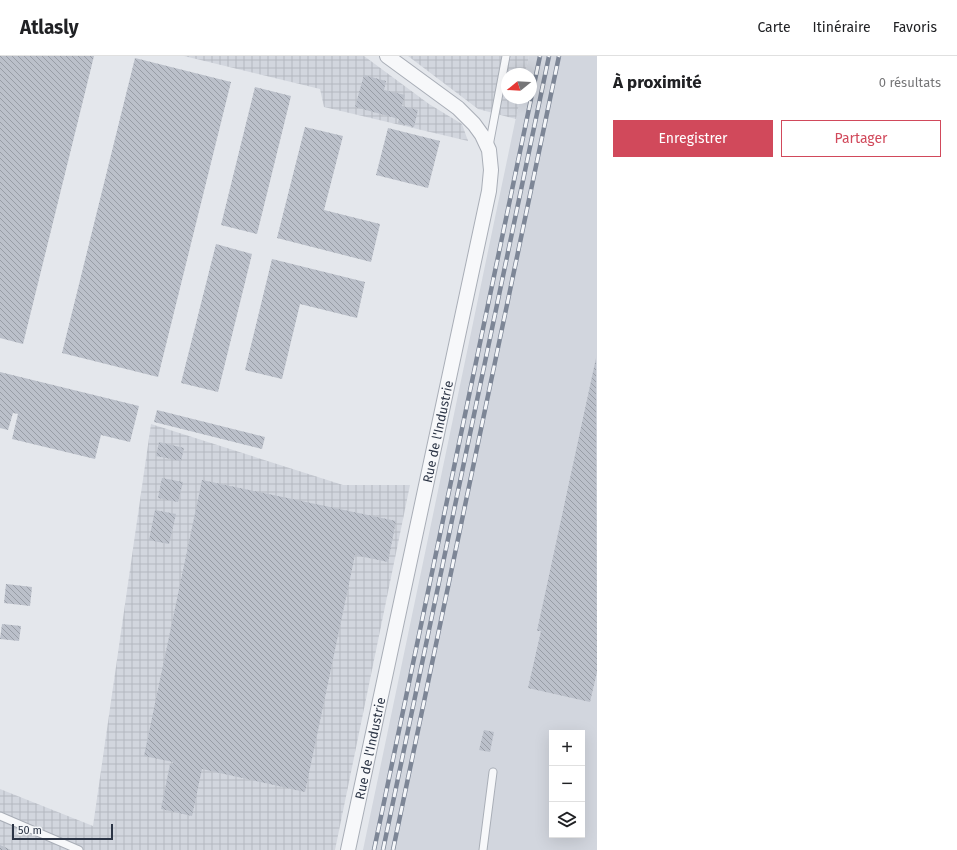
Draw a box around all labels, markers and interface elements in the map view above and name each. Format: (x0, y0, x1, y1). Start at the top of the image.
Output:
text: Atlasly (20, 16, 79, 39)
text: Carte (757, 19, 791, 36)
text: Itinéraire (813, 19, 871, 36)
text: Favoris (893, 19, 937, 36)
north arrow (501, 68, 537, 104)
text: À proximité (613, 72, 702, 93)
text: 0 résultats (879, 75, 941, 90)
button: Enregistrer (613, 120, 773, 157)
button: Partager (781, 120, 941, 157)
street label: Rue de l'Industrie (419, 379, 456, 484)
street label: Rue de l'Industrie (352, 696, 388, 801)
map controls (549, 730, 585, 838)
button: + (549, 730, 585, 766)
button: − (549, 766, 585, 802)
button: layers (549, 802, 585, 838)
scale bar (12, 822, 113, 841)
text: 50 m (18, 824, 42, 837)

